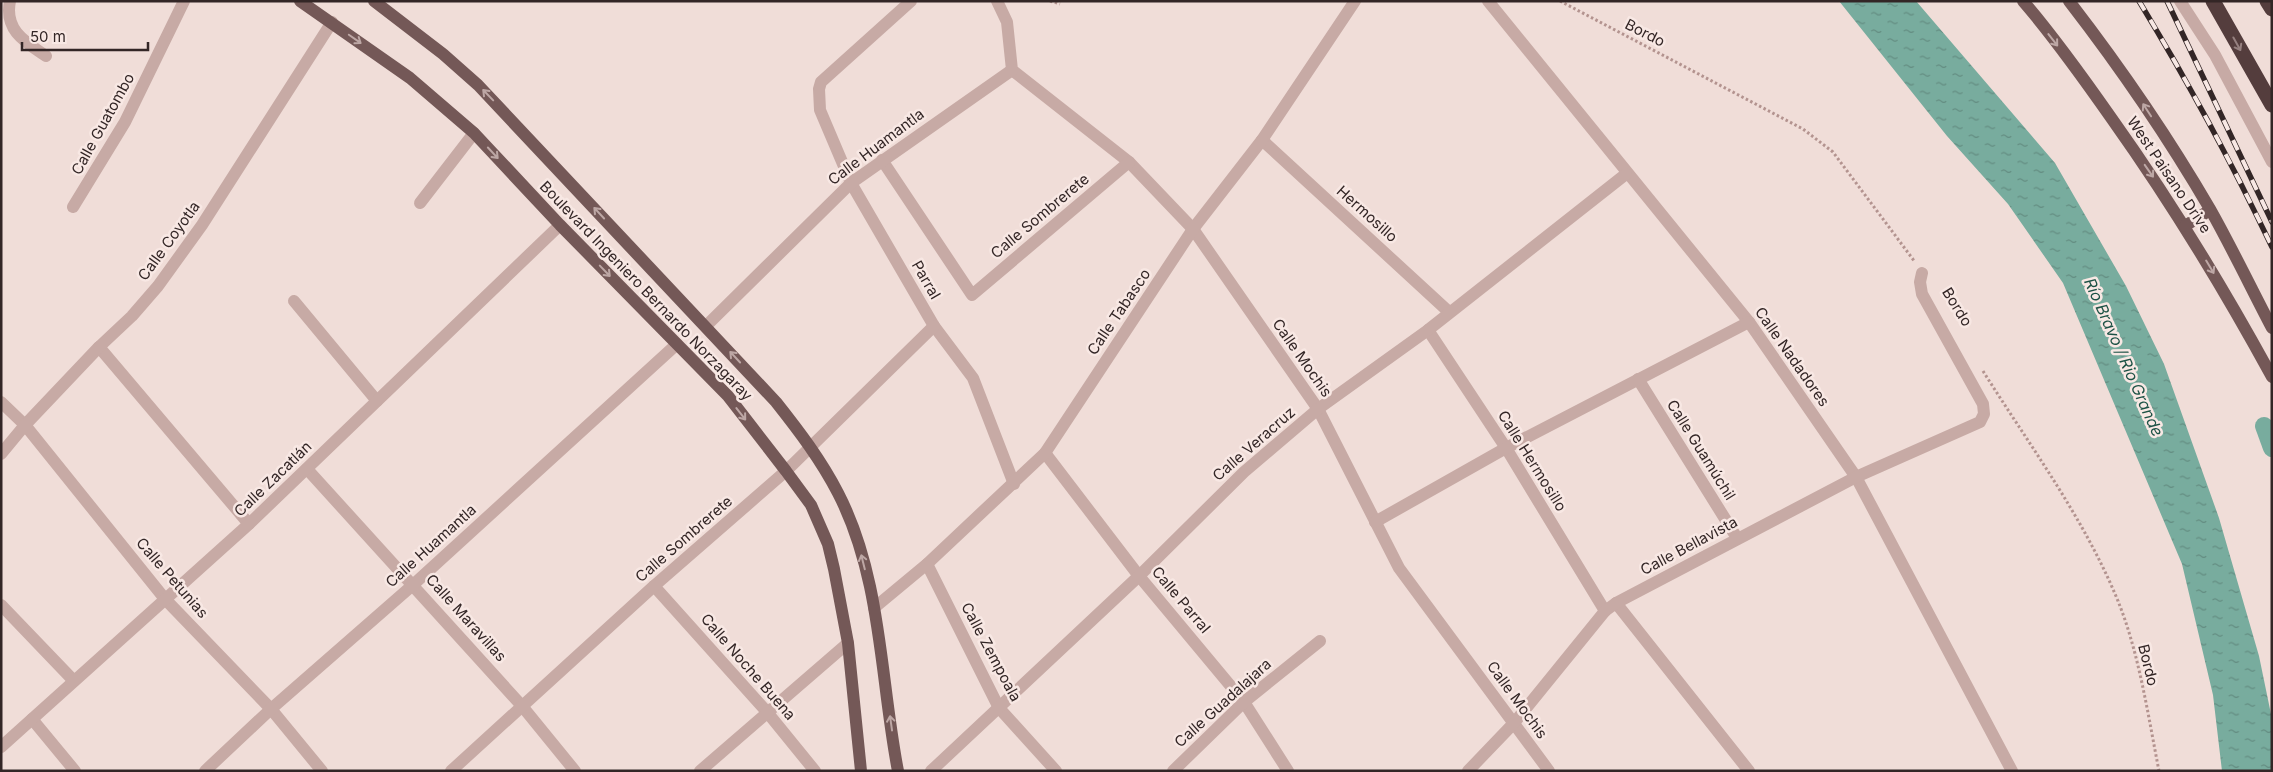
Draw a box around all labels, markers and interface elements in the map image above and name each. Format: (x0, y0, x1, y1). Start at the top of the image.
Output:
street label: Bordo (1622, 14, 1668, 51)
scale bar (22, 20, 149, 52)
text: 50 m (30, 27, 66, 46)
one-way arrow (2047, 33, 2058, 46)
one-way arrow (348, 34, 362, 44)
one-way arrow (2232, 36, 2242, 50)
street label: Calle Guatombo (67, 70, 138, 178)
one-way arrow (482, 89, 494, 101)
one-way arrow (2141, 103, 2151, 117)
street label: Calle Huamantla (824, 104, 928, 189)
street label: West Paisano Drive (2123, 113, 2216, 237)
one-way arrow (487, 147, 499, 159)
one-way arrow (2144, 164, 2154, 178)
street label: Calle Sombrerete (987, 169, 1093, 262)
street label: Boulevard Ingeniero Bernardo Norzagaray (536, 177, 757, 405)
street label: Hermosillo (1333, 181, 1402, 246)
street label: Calle Coyotla (133, 197, 204, 284)
one-way arrow (593, 207, 605, 220)
street label: Parral (908, 257, 945, 303)
one-way arrow (2206, 260, 2216, 274)
one-way arrow (599, 264, 611, 277)
street label: Calle Tabasco (1083, 265, 1154, 358)
water label: Río Bravo / Rio Grande (2080, 275, 2168, 439)
street label: Bordo (1938, 284, 1977, 330)
street label: Calle Nadadores (1751, 303, 1834, 410)
street label: Calle Mochis (1268, 315, 1336, 401)
one-way arrow (729, 351, 741, 364)
street label: Calle Guamúchil (1663, 396, 1740, 503)
street label: Calle Veracruz (1208, 403, 1299, 485)
one-way arrow (736, 407, 747, 420)
street label: Calle Hermosillo (1494, 407, 1571, 515)
street label: Calle Zacatlán (230, 437, 315, 520)
street label: Calle Sombrerete (631, 491, 736, 586)
street label: Calle Huamantla (381, 500, 480, 591)
street label: Calle Bellavista (1637, 512, 1740, 579)
street label: Calle Petunias (132, 534, 213, 622)
one-way arrow (858, 555, 867, 571)
street label: Calle Parral (1148, 562, 1215, 637)
street label: Calle Maravillas (422, 570, 511, 665)
street label: Calle Zempoala (957, 599, 1026, 705)
street label: Calle Noche Buena (697, 609, 800, 724)
street label: Bordo (2134, 642, 2163, 688)
street label: Calle Guadalajara (1170, 654, 1275, 751)
street label: Calle Mochis (1483, 657, 1552, 742)
one-way arrow (886, 715, 896, 731)

